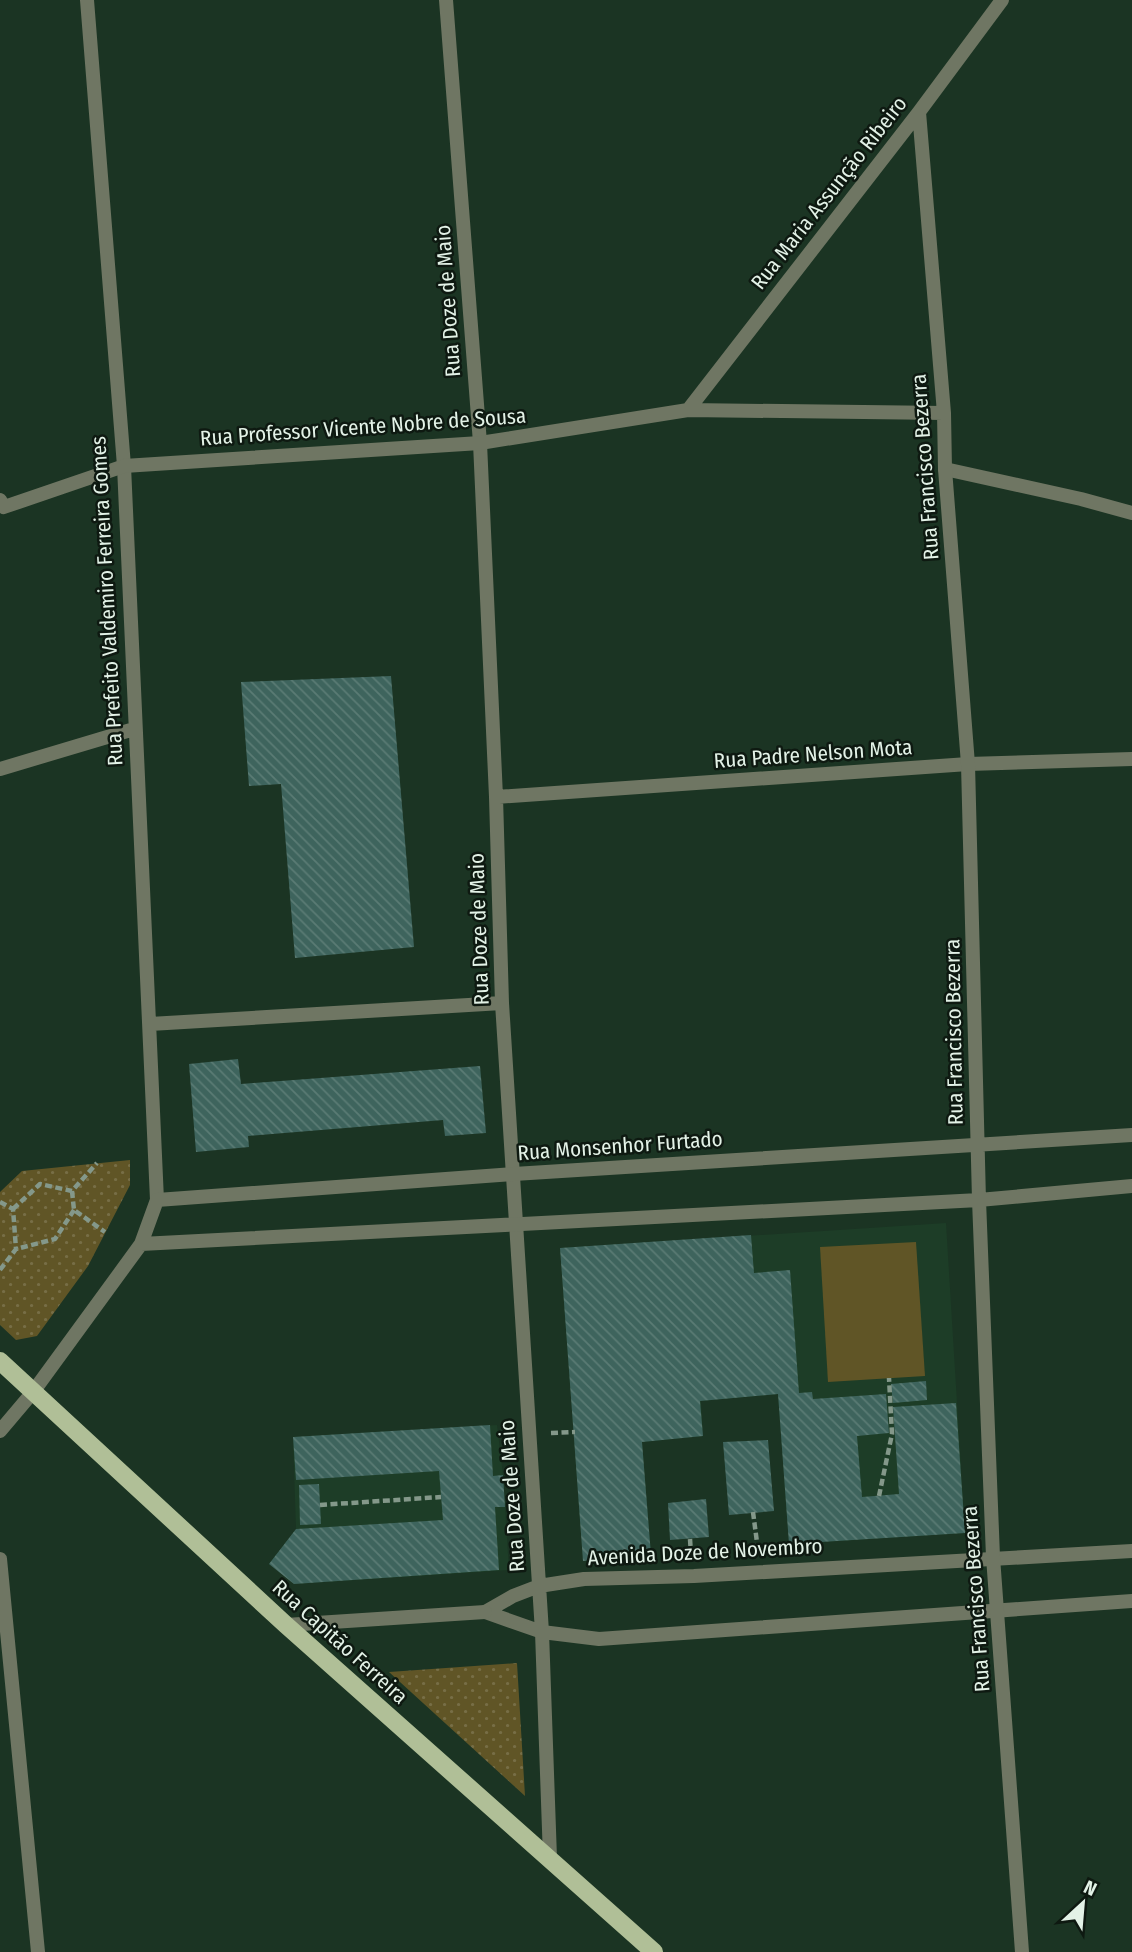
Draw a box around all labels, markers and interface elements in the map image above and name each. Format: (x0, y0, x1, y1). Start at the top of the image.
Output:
street label: Rua Maria Assunção Ribeiro (746, 91, 912, 295)
street label: Rua Doze de Maio (430, 224, 466, 378)
street label: Rua Francisco Bezerra (906, 373, 944, 561)
street label: Rua Professor Vicente Nobre de Sousa (199, 403, 527, 451)
street label: Rua Prefeito Valdemiro Ferreira Gomes (85, 436, 129, 766)
street label: Rua Padre Nelson Mota (713, 734, 913, 774)
street label: Rua Doze de Maio (463, 852, 495, 1006)
street label: Rua Francisco Bezerra (939, 939, 969, 1125)
street label: Rua Monsenhor Furtado (517, 1126, 723, 1166)
street label: Rua Doze de Maio (494, 1419, 530, 1573)
street label: Rua Francisco Bezerra (957, 1505, 995, 1693)
street label: Avenida Doze de Novembro (587, 1533, 823, 1571)
street label: Rua Capitão Ferreira (267, 1574, 413, 1710)
north arrow (1048, 1868, 1118, 1938)
text: N (1080, 1875, 1100, 1901)

